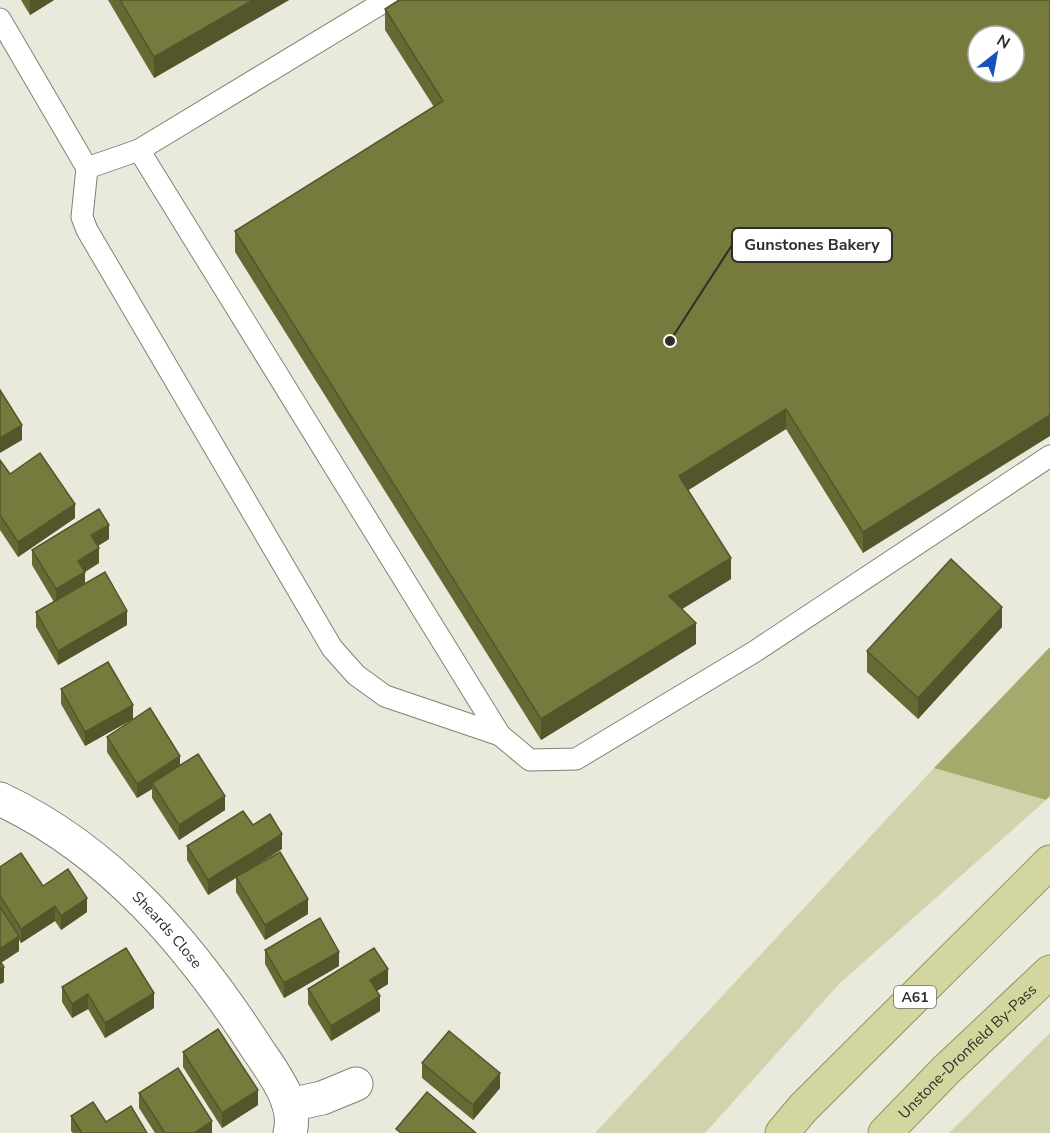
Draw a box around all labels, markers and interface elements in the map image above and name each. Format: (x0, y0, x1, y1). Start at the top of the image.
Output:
north arrow (966, 24, 1026, 84)
text: N (992, 29, 1014, 55)
callout: Gunstones Bakery (732, 228, 892, 262)
text: Gunstones Bakery (744, 234, 880, 256)
street label: Sheards Close (128, 887, 207, 973)
street label: Unstone-Dronfield By-Pass (894, 980, 1041, 1123)
road number: A61 (894, 986, 936, 1008)

